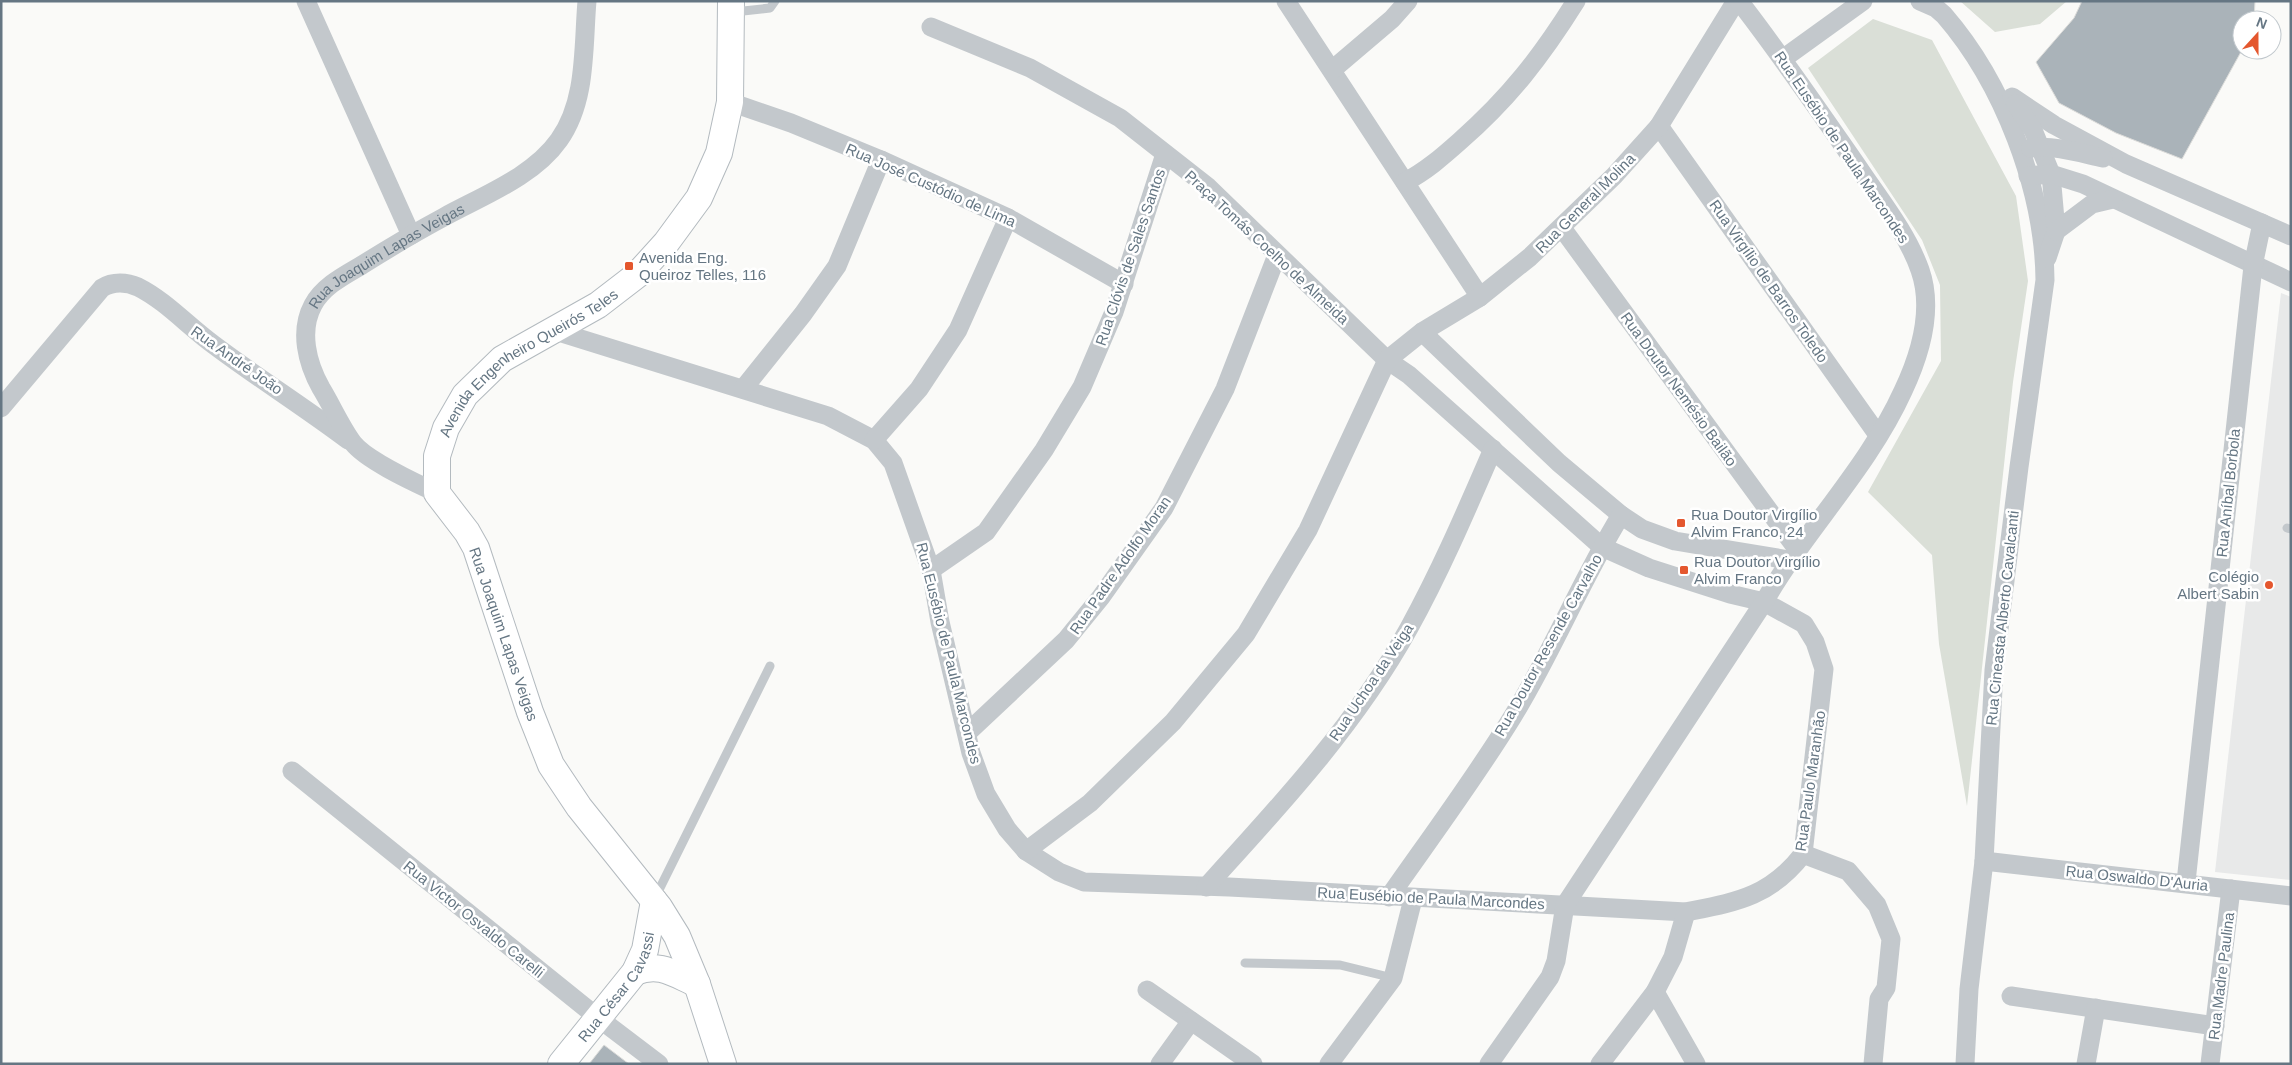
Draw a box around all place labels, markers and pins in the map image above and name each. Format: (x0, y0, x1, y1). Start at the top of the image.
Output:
place label: Avenida Eng. Queiroz Telles, 116 (639, 249, 766, 283)
marker: Avenida Eng. Queiroz Telles, 116 (623, 260, 635, 272)
place label: Rua Doutor Virgílio Alvim Franco, 24 (1691, 506, 1817, 540)
marker: Rua Doutor Virgílio Alvim Franco, 24 (1675, 517, 1687, 529)
place label: Rua Doutor Virgílio Alvim Franco (1694, 553, 1820, 587)
marker: Rua Doutor Virgílio Alvim Franco (1678, 564, 1690, 576)
place label: Colégio Albert Sabin (2177, 568, 2259, 602)
marker: Colégio Albert Sabin (2263, 579, 2275, 591)

